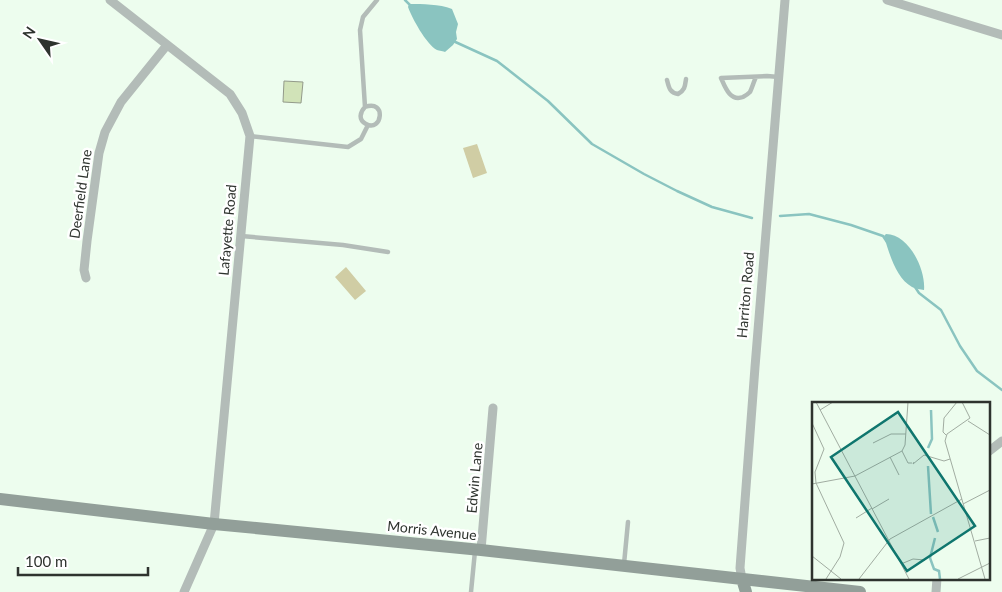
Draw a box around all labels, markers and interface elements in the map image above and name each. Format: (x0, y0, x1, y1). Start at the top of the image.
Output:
north arrow (15, 15, 65, 65)
text: N (19, 23, 39, 42)
street label: Deerfield Lane (65, 148, 95, 240)
street label: Lafayette Road (215, 184, 239, 276)
street label: Harriton Road (733, 251, 757, 339)
inset map (812, 402, 990, 580)
street label: Edwin Lane (462, 442, 486, 514)
street label: Morris Avenue (386, 517, 478, 543)
scale bar (18, 544, 148, 576)
text: 100 m (25, 552, 67, 570)

